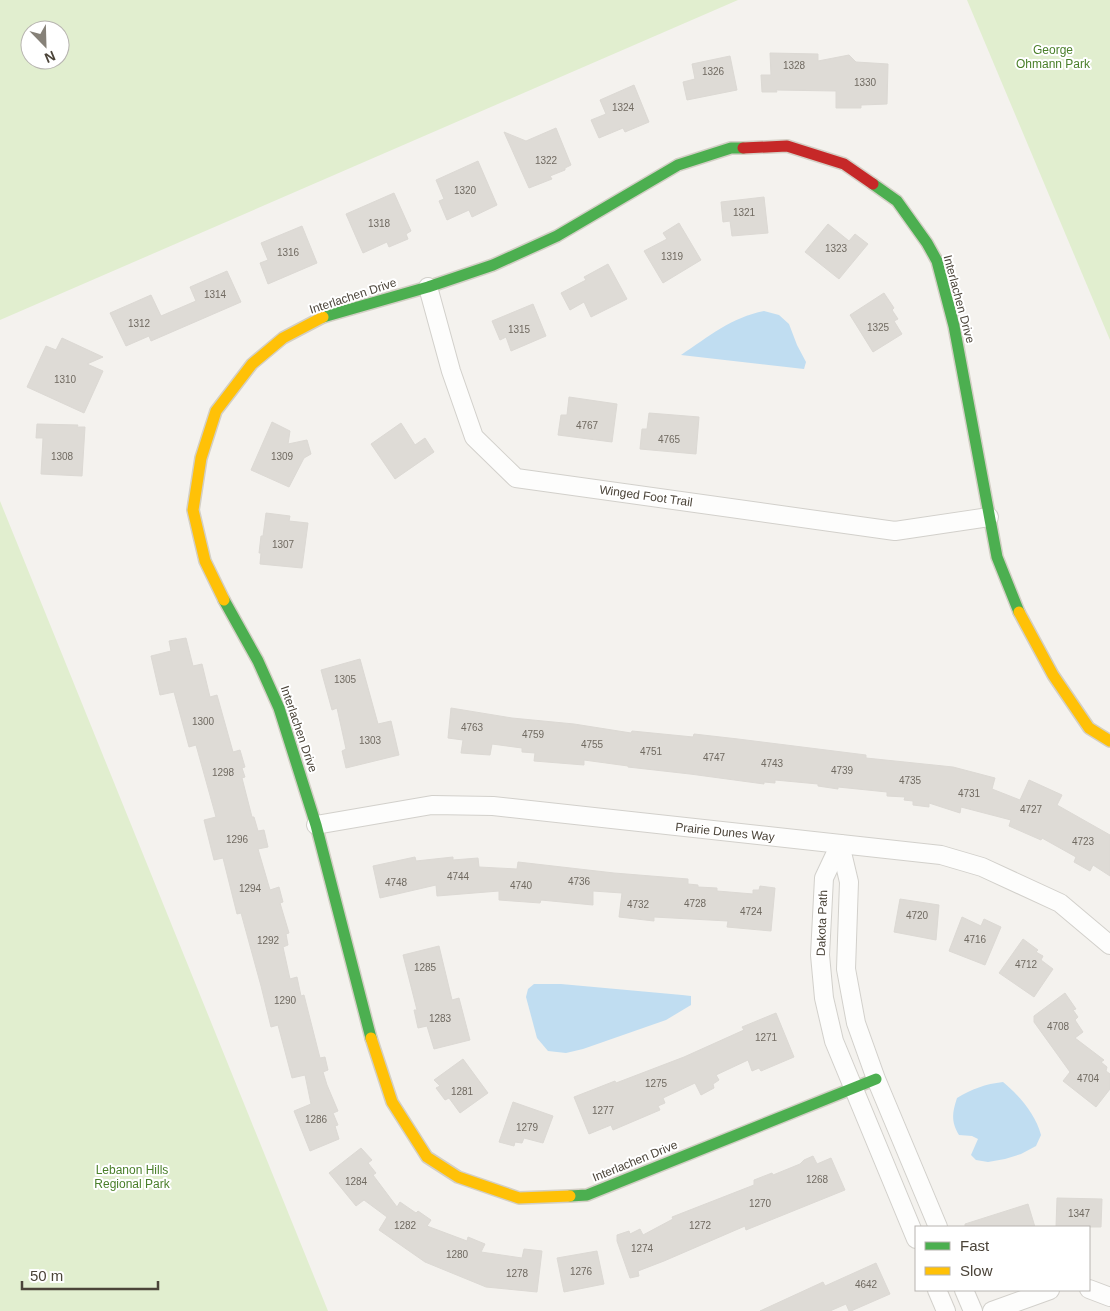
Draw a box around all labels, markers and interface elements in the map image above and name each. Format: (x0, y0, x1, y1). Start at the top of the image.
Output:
north arrow (20, 20, 70, 70)
park label: George Ohmann Park (1016, 43, 1091, 71)
text: N (42, 48, 58, 66)
house number: 1328 (783, 60, 806, 71)
house number: 1326 (702, 66, 725, 77)
house number: 1330 (854, 77, 877, 88)
house number: 1324 (612, 102, 635, 113)
house number: 1322 (535, 155, 558, 166)
house number: 1320 (454, 185, 477, 196)
house number: 1321 (733, 207, 756, 218)
house number: 1318 (368, 218, 391, 229)
house number: 1323 (825, 243, 848, 254)
house number: 1316 (277, 247, 300, 258)
house number: 1319 (661, 251, 684, 262)
street label: Interlachen Drive (940, 253, 978, 345)
street label: Interlachen Drive (308, 275, 399, 317)
house number: 1314 (204, 289, 227, 300)
house number: 1312 (128, 318, 151, 329)
house number: 1325 (867, 322, 890, 333)
house number: 1315 (508, 324, 531, 335)
house number: 1310 (54, 374, 77, 385)
house number: 4767 (576, 420, 599, 431)
house number: 4765 (658, 434, 681, 445)
house number: 1308 (51, 451, 74, 462)
house number: 1309 (271, 451, 294, 462)
street label: Winged Foot Trail (598, 483, 694, 509)
house number: 1307 (272, 539, 295, 550)
house number: 1305 (334, 674, 357, 685)
street label: Interlachen Drive (278, 684, 320, 774)
house number: 1300 (192, 716, 215, 727)
house number: 4763 (461, 722, 484, 733)
house number: 4759 (522, 729, 545, 740)
house number: 1303 (359, 735, 382, 746)
house number: 4755 (581, 739, 604, 750)
house number: 4751 (640, 746, 663, 757)
house number: 4747 (703, 752, 726, 763)
house number: 4743 (761, 758, 784, 769)
house number: 4739 (831, 765, 854, 776)
house number: 1298 (212, 767, 235, 778)
house number: 4735 (899, 775, 922, 786)
house number: 4731 (958, 788, 981, 799)
house number: 4727 (1020, 804, 1043, 815)
street label: Prairie Dunes Way (675, 820, 775, 844)
house number: 1296 (226, 834, 249, 845)
house number: 4723 (1072, 836, 1095, 847)
house number: 4744 (447, 871, 470, 882)
house number: 4736 (568, 876, 591, 887)
house number: 4748 (385, 877, 408, 888)
house number: 4740 (510, 880, 533, 891)
house number: 1294 (239, 883, 262, 894)
street label: Dakota Path (814, 890, 830, 956)
house number: 4728 (684, 898, 707, 909)
house number: 4732 (627, 899, 650, 910)
house number: 4724 (740, 906, 763, 917)
house number: 4720 (906, 910, 929, 921)
house number: 4716 (964, 934, 987, 945)
house number: 1292 (257, 935, 280, 946)
house number: 4712 (1015, 959, 1038, 970)
house number: 1285 (414, 962, 437, 973)
house number: 1290 (274, 995, 297, 1006)
house number: 1283 (429, 1013, 452, 1024)
house number: 4708 (1047, 1021, 1070, 1032)
house number: 1271 (755, 1032, 778, 1043)
house number: 4704 (1077, 1073, 1100, 1084)
house number: 1275 (645, 1078, 668, 1089)
house number: 1281 (451, 1086, 474, 1097)
house number: 1277 (592, 1105, 615, 1116)
house number: 1286 (305, 1114, 328, 1125)
house number: 1279 (516, 1122, 539, 1133)
street label: Interlachen Drive (590, 1137, 680, 1184)
park label: Lebanon Hills Regional Park (94, 1163, 171, 1191)
house number: 1268 (806, 1174, 829, 1185)
house number: 1284 (345, 1176, 368, 1187)
house number: 1270 (749, 1198, 772, 1209)
house number: 1347 (1068, 1208, 1091, 1219)
house number: 1282 (394, 1220, 417, 1231)
house number: 1272 (689, 1220, 712, 1231)
legend (915, 1226, 1090, 1291)
text: Fast (960, 1237, 990, 1254)
house number: 1274 (631, 1243, 654, 1254)
house number: 1280 (446, 1249, 469, 1260)
scale bar (22, 1258, 159, 1290)
text: Slow (960, 1262, 993, 1279)
house number: 1276 (570, 1266, 593, 1277)
text: 50 m (30, 1267, 63, 1284)
house number: 1278 (506, 1268, 529, 1279)
house number: 4642 (855, 1279, 878, 1290)

